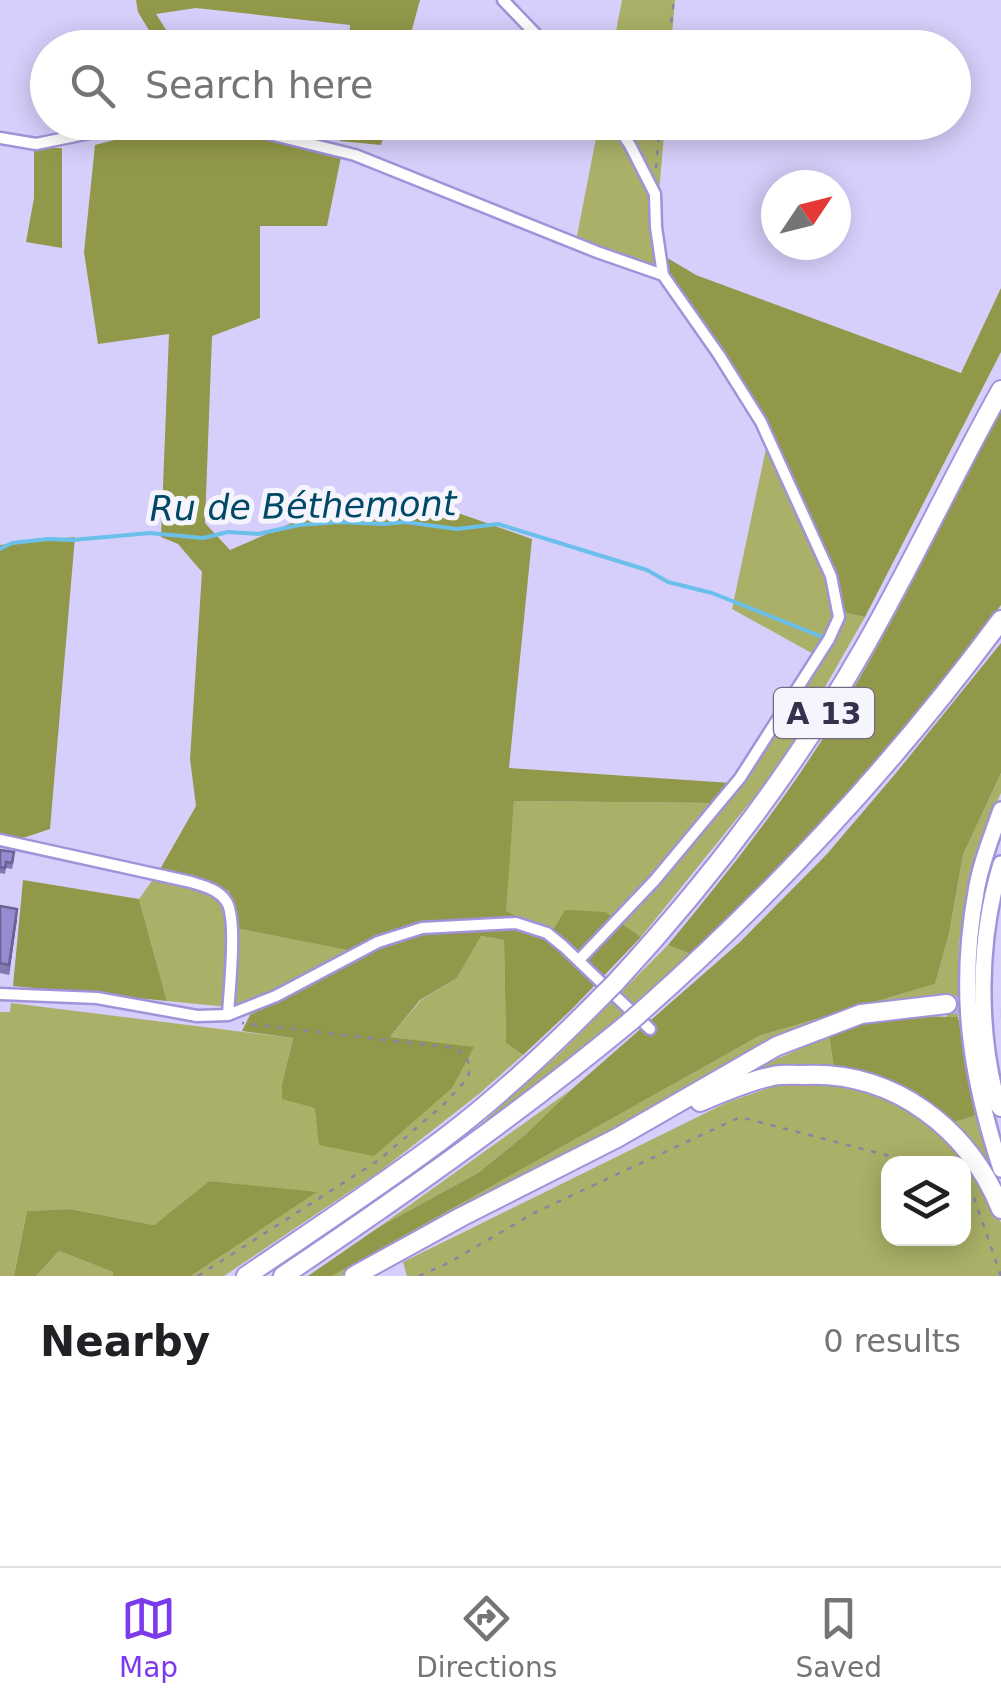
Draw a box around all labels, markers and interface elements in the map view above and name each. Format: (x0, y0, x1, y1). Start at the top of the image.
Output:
search box (30, 30, 971, 140)
icon: search (65, 58, 120, 113)
text: Search here (145, 63, 373, 107)
north arrow (761, 170, 851, 260)
water label: Ru de Béthemont (149, 483, 458, 529)
road number: A 13 (774, 688, 874, 738)
map controls (881, 1156, 971, 1246)
button: layers (881, 1156, 971, 1246)
text: Nearby (40, 1317, 210, 1366)
text: 0 results (823, 1322, 961, 1360)
tab: Map (119, 1591, 178, 1684)
tab: Directions (416, 1591, 557, 1684)
tab: Saved (795, 1591, 882, 1684)

